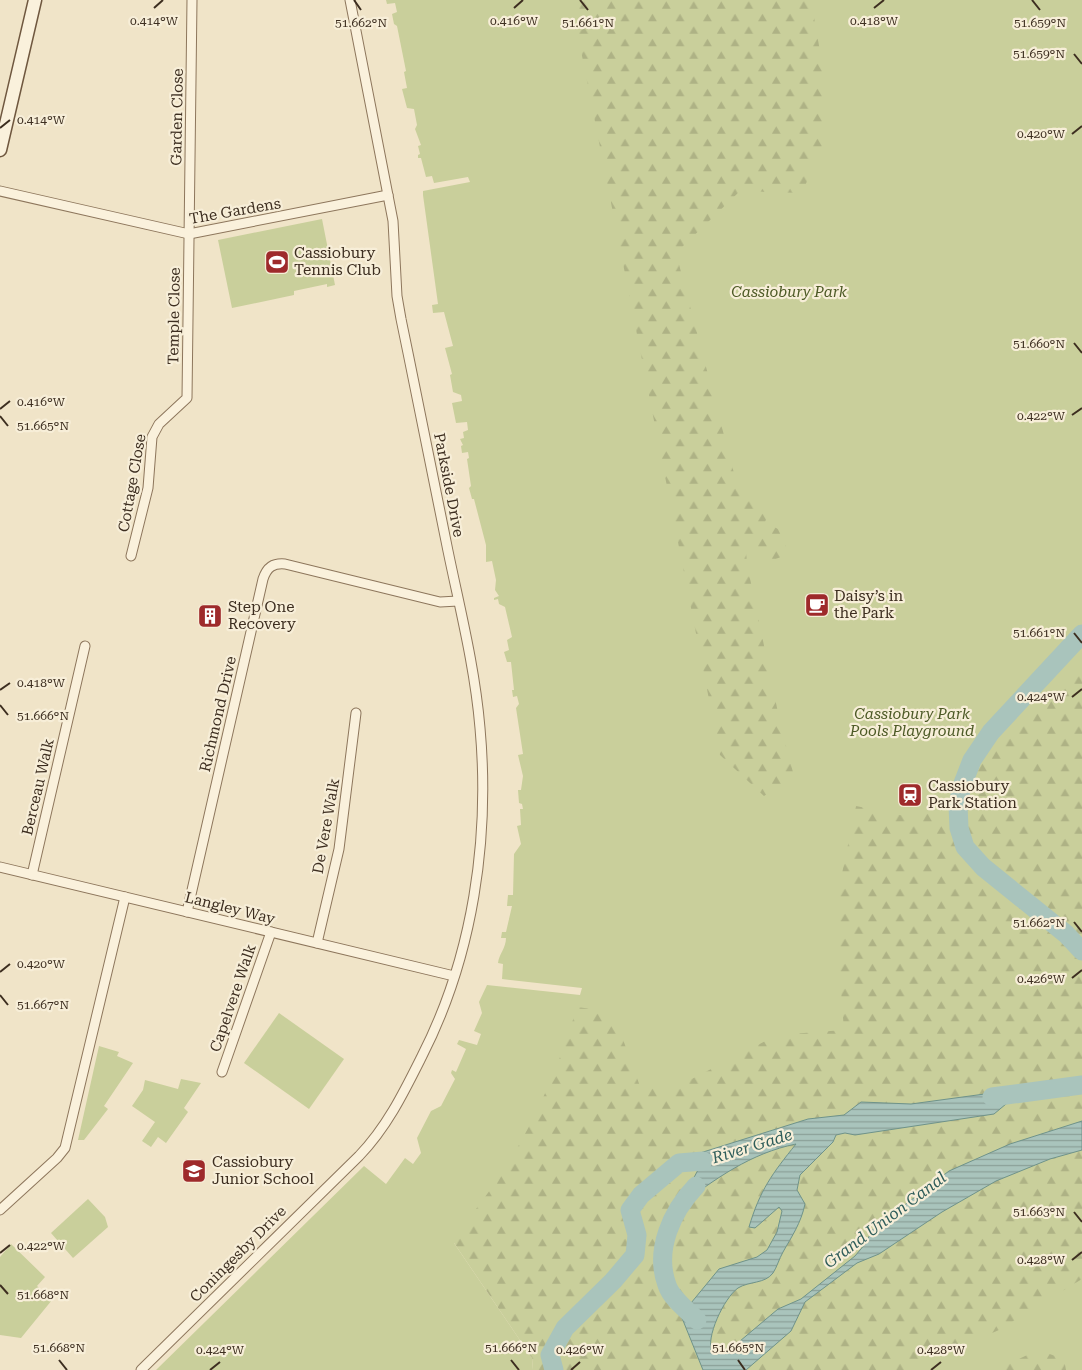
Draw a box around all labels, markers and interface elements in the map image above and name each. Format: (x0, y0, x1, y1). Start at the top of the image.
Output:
text: 0.414°W (130, 14, 179, 28)
text: 0.416°W (490, 14, 539, 28)
text: 0.418°W (850, 14, 899, 28)
text: 51.662°N (335, 16, 387, 30)
text: 51.661°N (562, 16, 614, 30)
text: 51.659°N (1014, 16, 1066, 30)
text: 51.659°N (1013, 47, 1065, 61)
street label: Garden Close (167, 68, 187, 166)
text: 0.414°W (17, 113, 66, 127)
text: 0.420°W (1017, 127, 1066, 141)
street label: The Gardens (188, 194, 282, 228)
place label: Cassiobury Tennis Club (294, 244, 381, 279)
sports icon: Cassiobury Tennis Club (264, 249, 290, 275)
street label: Temple Close (164, 267, 184, 365)
park label: Cassiobury Park (731, 283, 848, 301)
text: 51.660°N (1013, 337, 1065, 351)
text: 0.416°W (17, 395, 66, 409)
text: 0.422°W (1017, 409, 1066, 423)
text: 51.665°N (17, 419, 69, 433)
street label: Parkside Drive (430, 431, 468, 539)
street label: Cottage Close (114, 432, 150, 534)
place label: Daisy’s in the Park (834, 587, 904, 622)
cafe icon: Daisy’s in the Park (804, 592, 830, 618)
place label: Step One Recovery (228, 598, 296, 633)
building icon: Step One Recovery (197, 603, 223, 629)
text: 51.661°N (1013, 626, 1065, 640)
street label: Richmond Drive (196, 654, 240, 774)
text: 0.418°W (17, 676, 66, 690)
text: 0.424°W (1017, 690, 1066, 704)
park label: Cassiobury Park Pools Playground (849, 705, 974, 740)
text: 51.666°N (17, 709, 69, 723)
street label: Berceau Walk (18, 736, 58, 837)
street label: De Vere Walk (309, 776, 343, 875)
place label: Cassiobury Park Station (928, 777, 1017, 812)
station icon: Cassiobury Park Station (897, 782, 923, 808)
street label: Langley Way (183, 888, 277, 928)
text: 51.662°N (1013, 916, 1065, 930)
street label: Capelvere Walk (206, 941, 260, 1054)
text: 0.420°W (17, 957, 66, 971)
text: 0.426°W (1017, 972, 1066, 986)
text: 51.667°N (17, 998, 69, 1012)
water label: River Gade (709, 1125, 794, 1168)
place label: Cassiobury Junior School (212, 1153, 314, 1188)
school or university icon: Cassiobury Junior School (181, 1158, 207, 1184)
water label: Grand Union Canal (820, 1168, 950, 1272)
street label: Coningesby Drive (186, 1202, 290, 1306)
text: 51.663°N (1013, 1205, 1065, 1219)
text: 0.422°W (17, 1239, 66, 1253)
text: 0.428°W (1017, 1253, 1066, 1267)
text: 51.668°N (17, 1288, 69, 1302)
text: 51.668°N (33, 1341, 85, 1355)
text: 51.666°N (485, 1341, 537, 1355)
text: 51.665°N (712, 1341, 764, 1355)
text: 0.424°W (196, 1343, 245, 1357)
text: 0.426°W (556, 1343, 605, 1357)
text: 0.428°W (917, 1343, 966, 1357)

